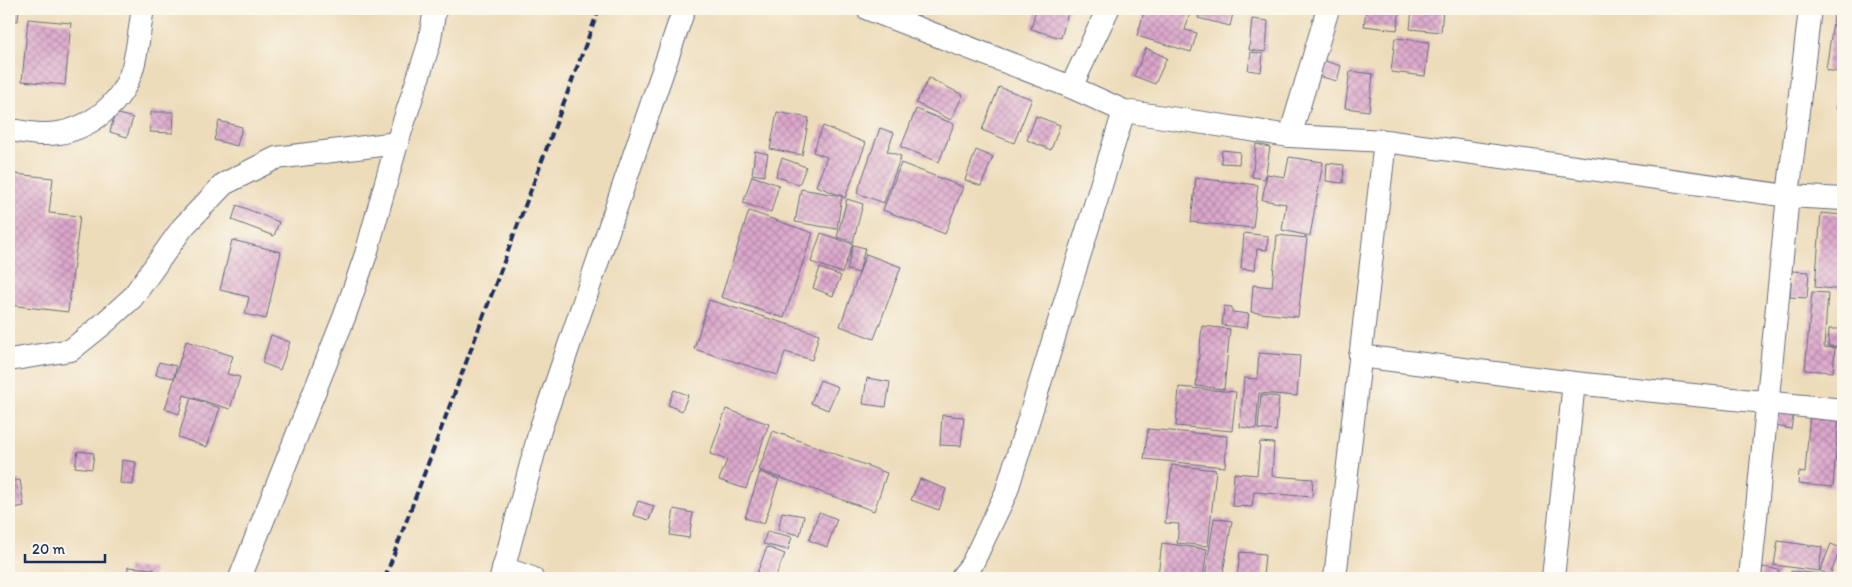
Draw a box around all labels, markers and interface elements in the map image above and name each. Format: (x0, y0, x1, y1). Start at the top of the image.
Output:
scale bar (25, 532, 105, 564)
text: 20 m (32, 540, 66, 558)

